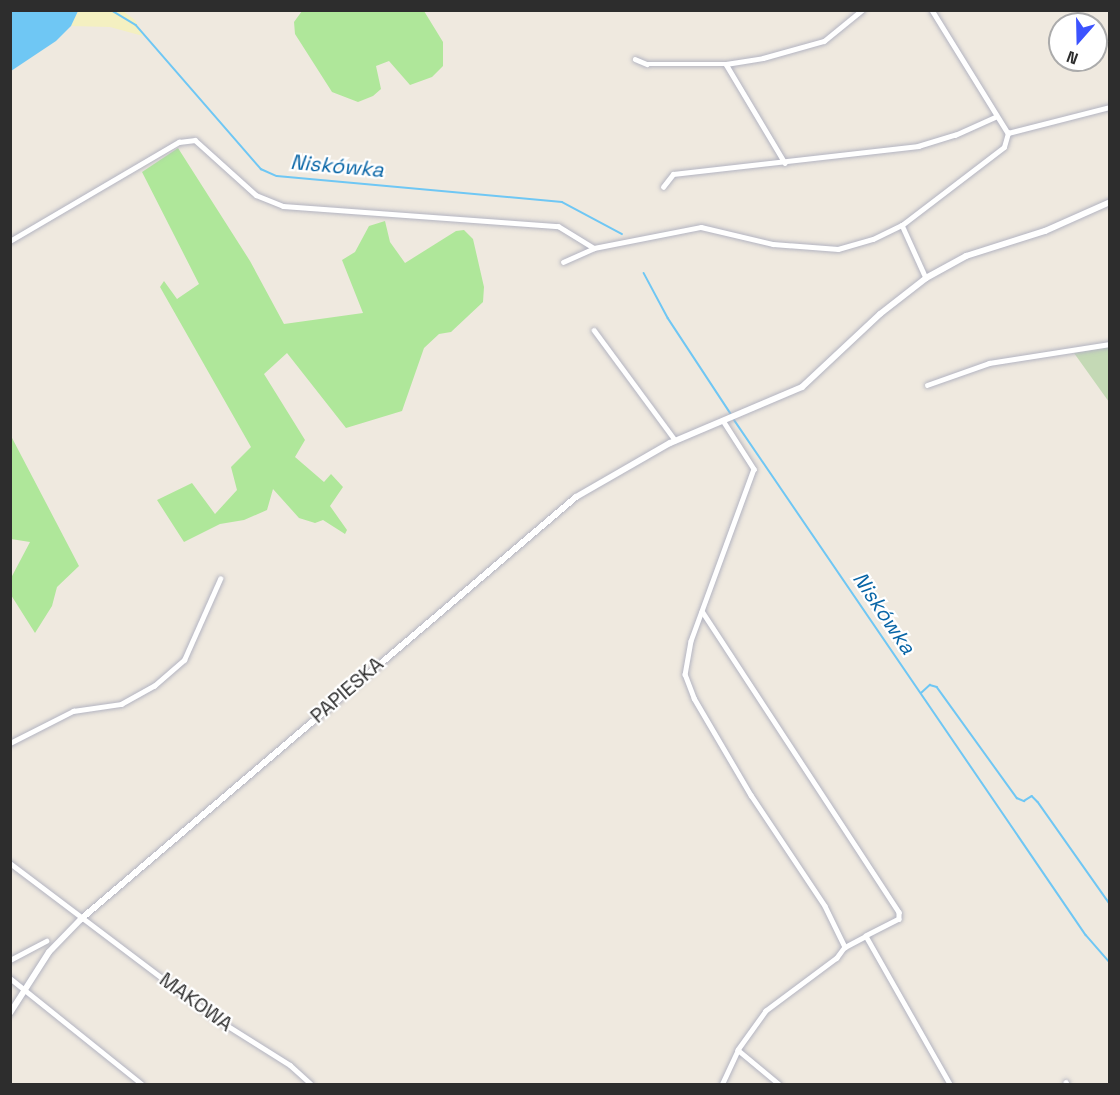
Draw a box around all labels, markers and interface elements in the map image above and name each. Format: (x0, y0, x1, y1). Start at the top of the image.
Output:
north arrow (1048, 12, 1108, 72)
text: N (1064, 46, 1081, 69)
water label: Niskówka (289, 149, 385, 183)
water label: Niskówka (847, 567, 921, 659)
street label: PAPIESKA (306, 652, 388, 728)
street label: MAKOWA (155, 968, 237, 1036)

